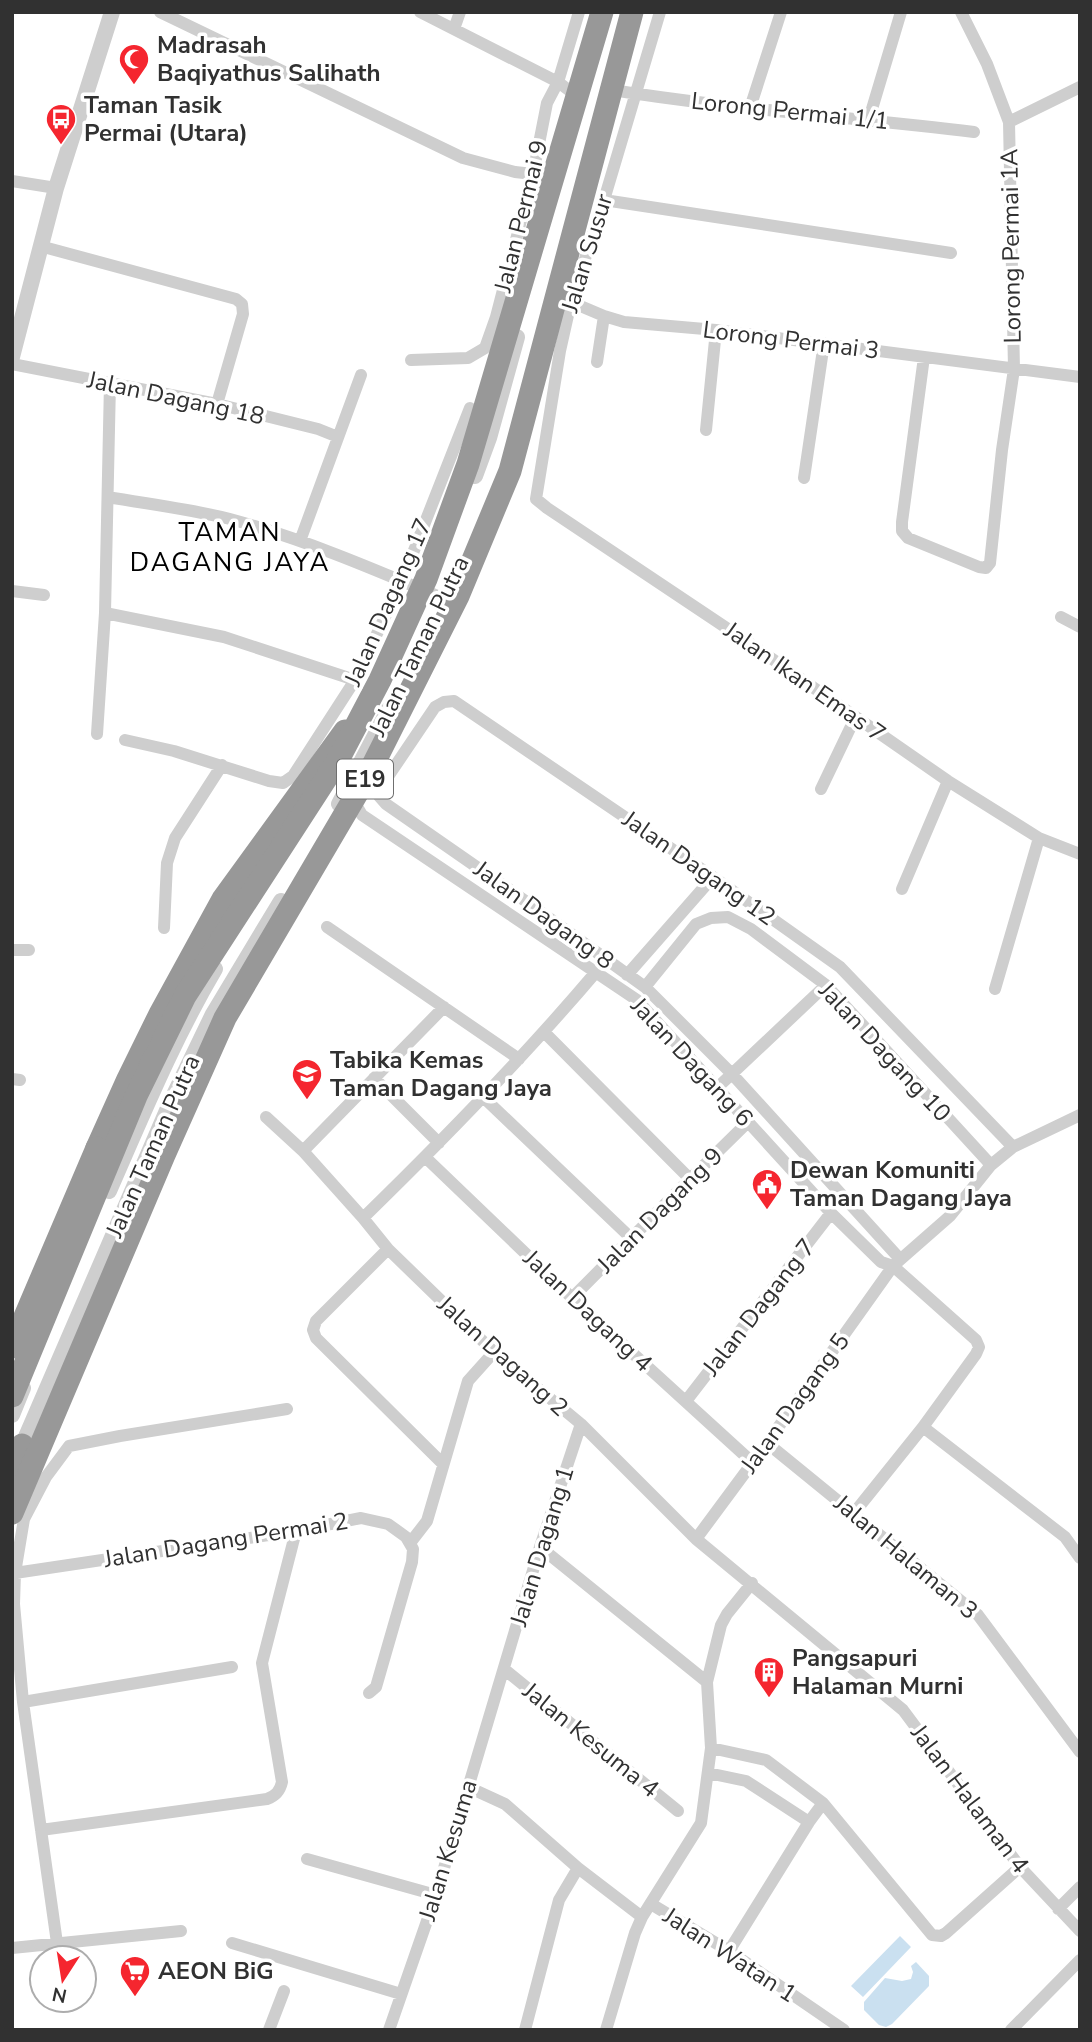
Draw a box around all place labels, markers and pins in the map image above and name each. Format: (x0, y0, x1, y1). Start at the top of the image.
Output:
place label: Madrasah Baqiyathus Salihath (157, 29, 381, 89)
mosque icon: Madrasah Baqiyathus Salihath (117, 42, 151, 86)
place label: Taman Tasik Permai (Utara) (84, 89, 248, 149)
bus stop icon: Taman Tasik Permai (Utara) (44, 102, 78, 146)
place label: Tabika Kemas Taman Dagang Jaya (330, 1044, 552, 1104)
school or university icon: Tabika Kemas Taman Dagang Jaya (290, 1057, 324, 1101)
place label: Dewan Komuniti Taman Dagang Jaya (790, 1154, 1012, 1214)
public building icon: Dewan Komuniti Taman Dagang Jaya (750, 1167, 784, 1211)
place label: Pangsapuri Halaman Murni (792, 1642, 963, 1702)
building icon: Pangsapuri Halaman Murni (752, 1655, 786, 1699)
supermarket icon: AEON BiG (118, 1954, 152, 1998)
place label: AEON BiG (158, 1955, 274, 1987)

